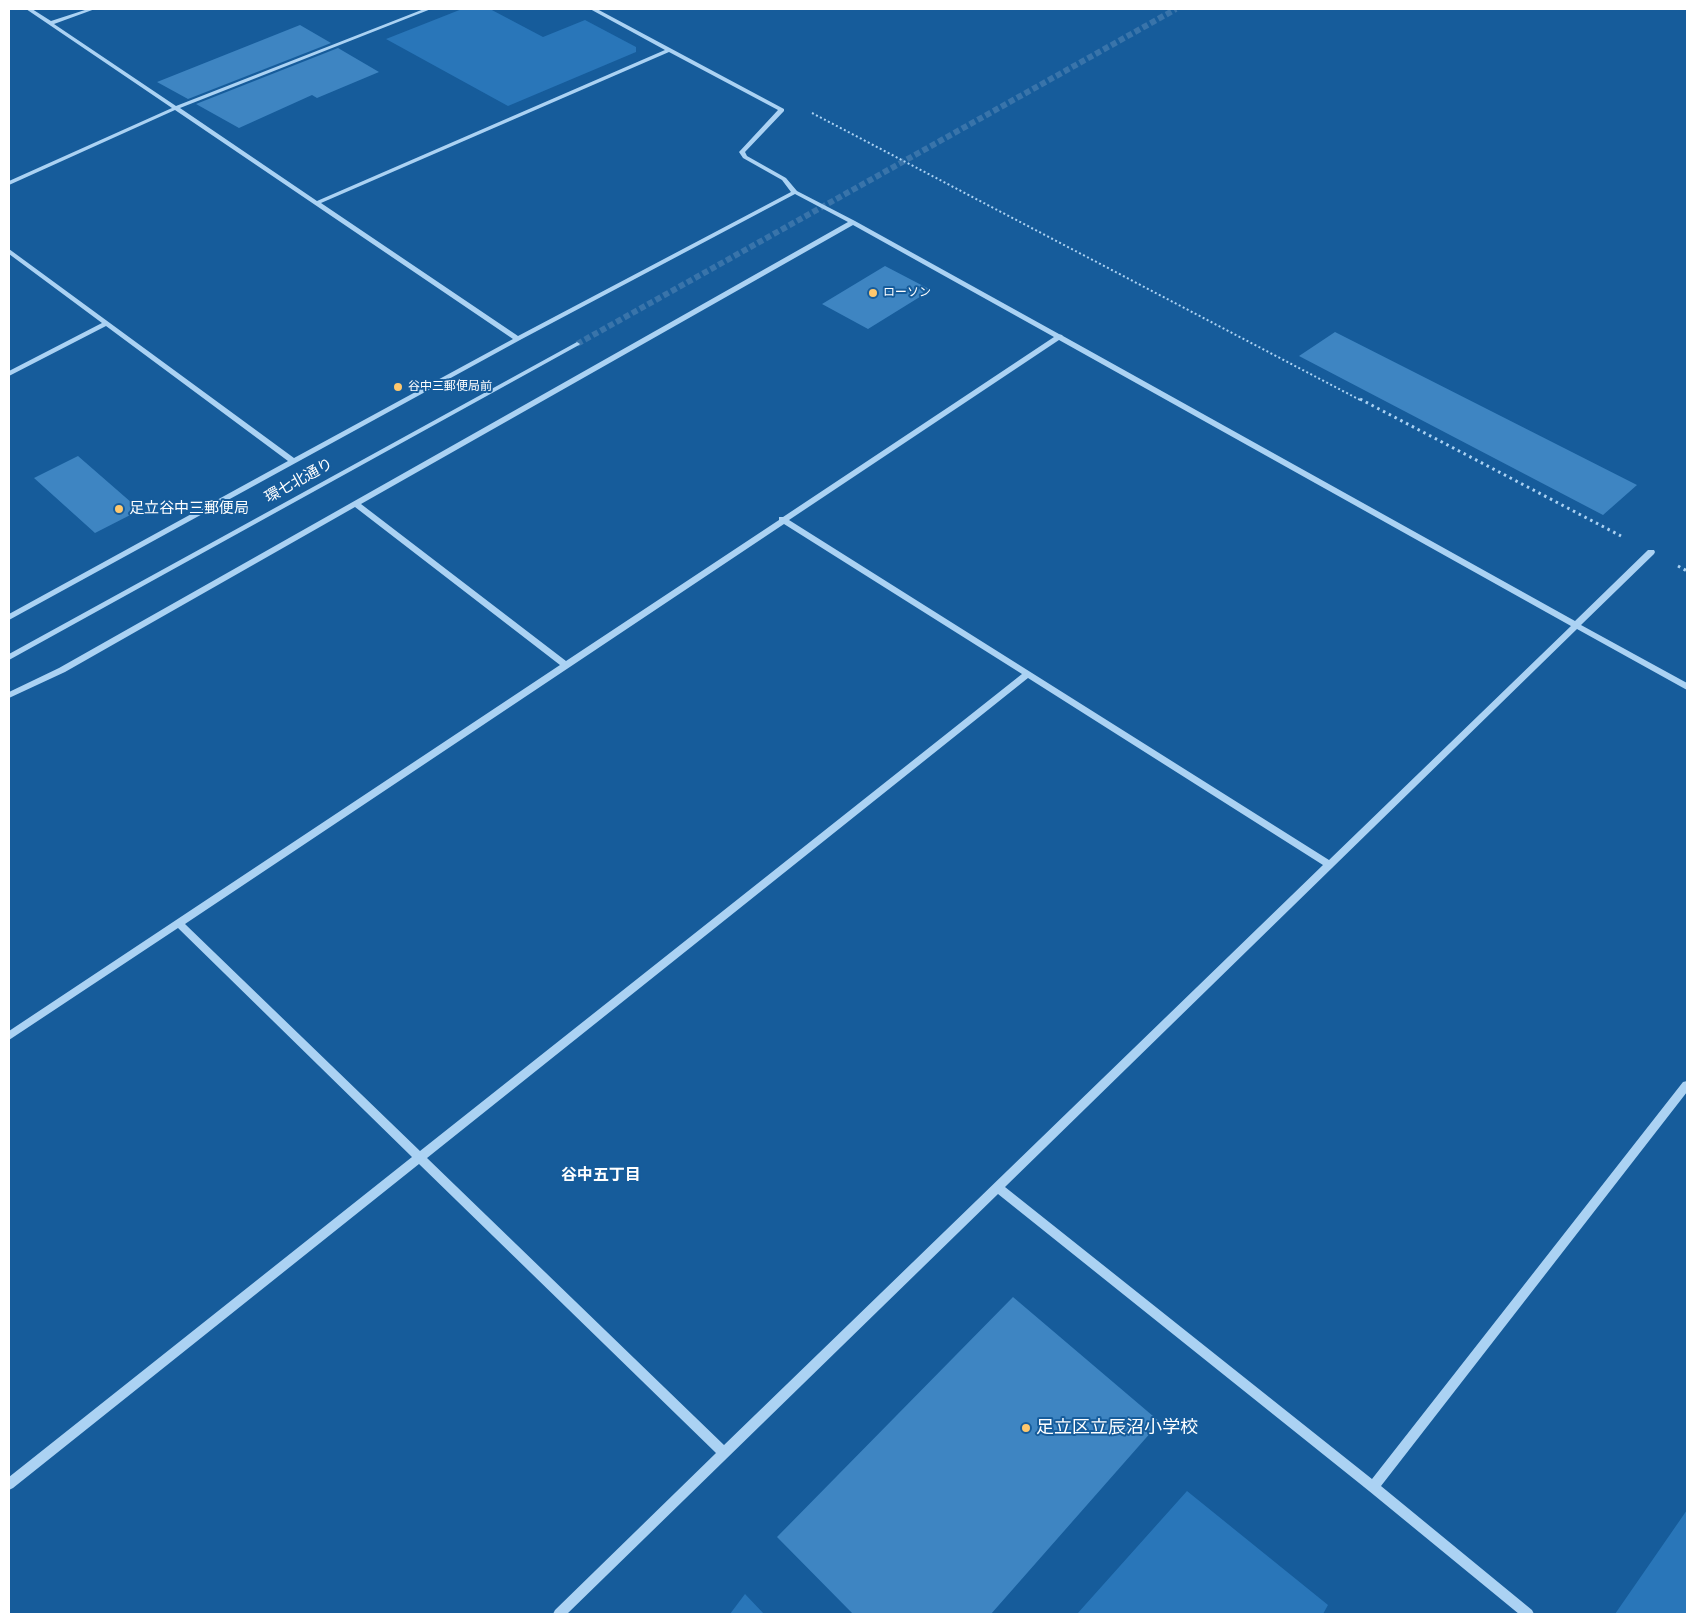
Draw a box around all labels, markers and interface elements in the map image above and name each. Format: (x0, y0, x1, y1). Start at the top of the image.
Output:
place label: ローソン (883, 286, 931, 300)
marker: ローソン (867, 287, 879, 299)
place label: 谷中三郵便局前 (408, 380, 492, 394)
marker: 谷中三郵便局前 (392, 381, 404, 393)
street label: 環七北通り (262, 455, 336, 507)
place label: 足立谷中三郵便局 (129, 500, 249, 518)
marker: 足立谷中三郵便局 (113, 503, 125, 515)
district label: 谷中五丁目 (561, 1166, 641, 1186)
place label: 足立区立辰沼小学校 (1036, 1417, 1198, 1439)
marker: 足立区立辰沼小学校 (1020, 1422, 1032, 1434)

